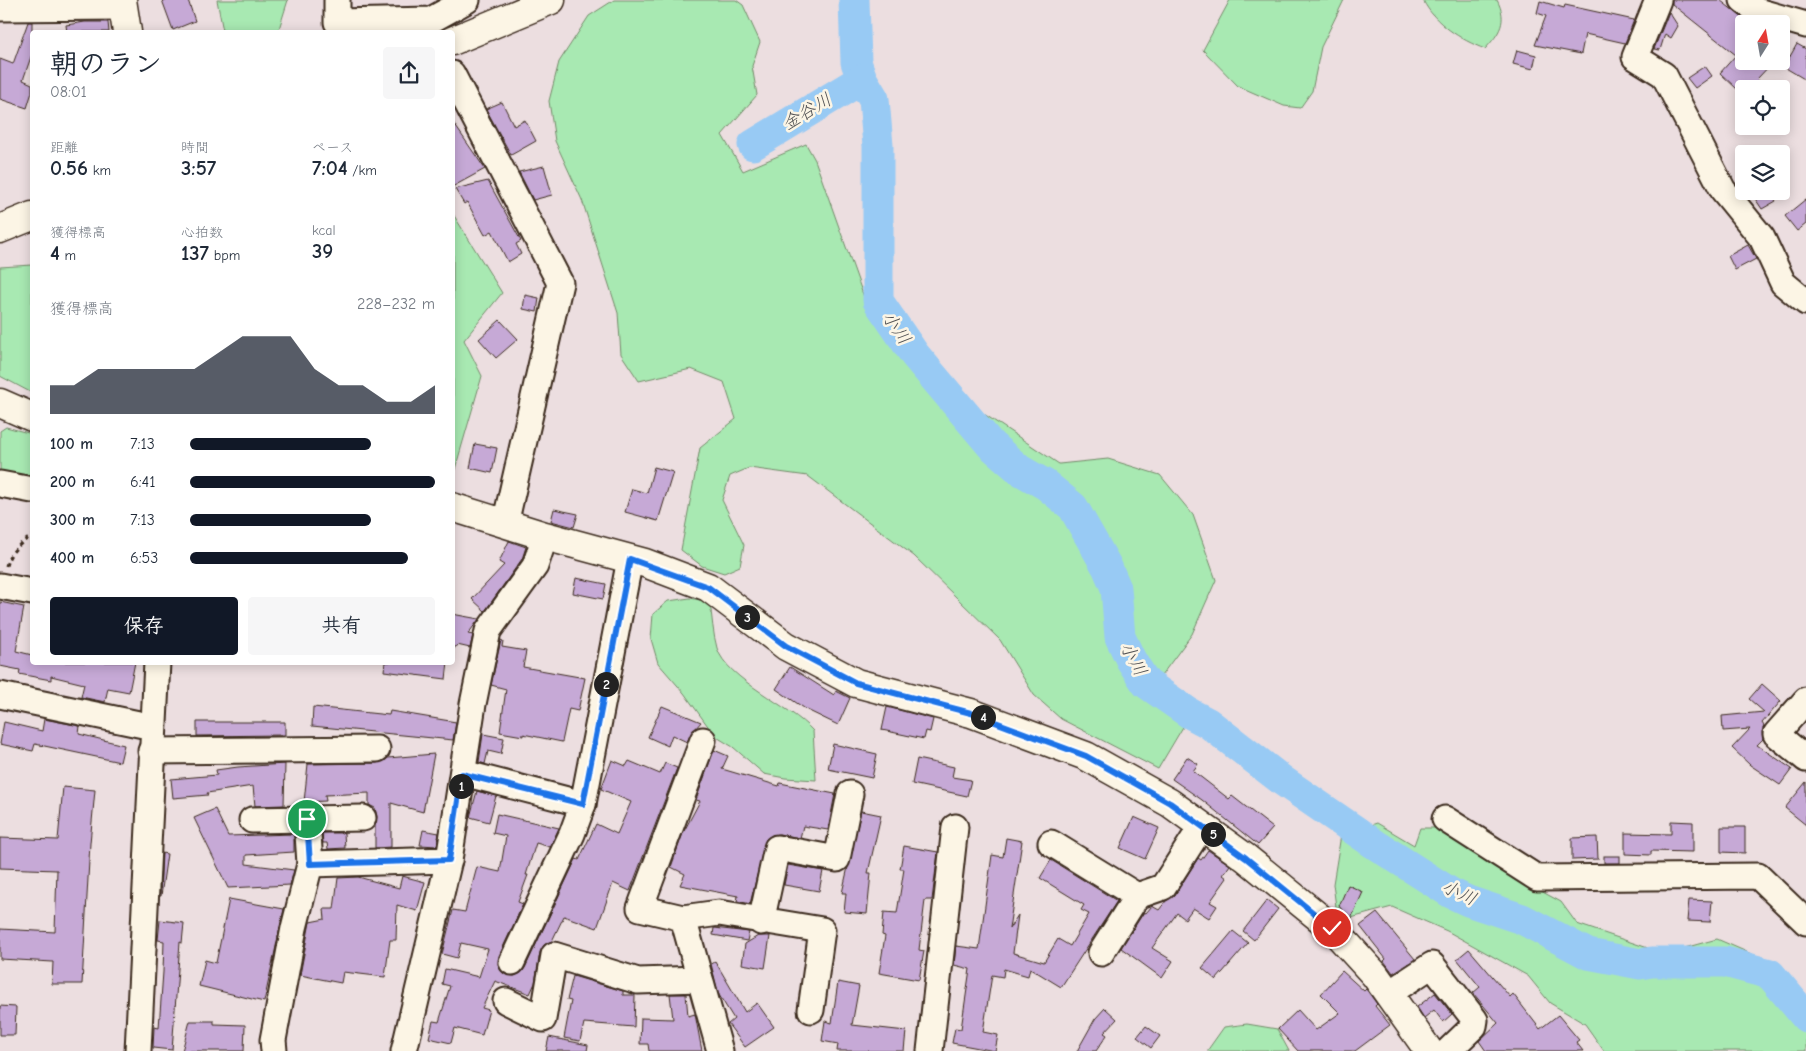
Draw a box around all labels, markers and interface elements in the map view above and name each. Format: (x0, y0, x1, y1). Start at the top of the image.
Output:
north arrow (1735, 15, 1790, 70)
map controls (1735, 15, 1790, 200)
button: share (383, 47, 435, 99)
text: 朝のラン (50, 48, 162, 80)
button: locate (1735, 80, 1790, 135)
text: 08:01 (50, 83, 87, 101)
water label: 金谷川 (778, 89, 836, 135)
text: 距離 (50, 139, 78, 156)
text: 時間 (181, 139, 209, 156)
text: ペース (312, 139, 353, 156)
button: layers (1735, 145, 1790, 200)
text: 0.56 (50, 156, 88, 180)
text: 3:57 (181, 156, 216, 180)
text: 7:04 (312, 156, 348, 180)
text: km (88, 162, 111, 179)
text: /km (348, 162, 377, 179)
text: kcal (312, 222, 336, 239)
text: 獲得標高 (50, 224, 106, 241)
text: 心拍数 (181, 224, 223, 241)
text: 39 (312, 239, 333, 263)
text: 4 (50, 241, 60, 265)
text: 137 (181, 241, 209, 265)
text: m (60, 247, 76, 264)
text: bpm (209, 247, 240, 264)
text: 228–232 m (357, 295, 435, 313)
text: 獲得標高 (50, 300, 114, 318)
water label: 小川 (877, 307, 915, 349)
text: 100 m (50, 435, 93, 453)
text: 7:13 (130, 435, 155, 453)
text: 200 m (50, 473, 95, 491)
text: 6:41 (130, 473, 156, 491)
text: 300 m (50, 511, 95, 529)
text: 7:13 (130, 511, 155, 529)
text: 400 m (50, 549, 94, 567)
text: 6:53 (130, 549, 158, 567)
button: 保存 (50, 597, 238, 655)
button: 共有 (248, 597, 435, 655)
pin: 3 (734, 604, 760, 630)
text: 3 (744, 609, 751, 626)
water label: 小川 (1115, 638, 1151, 680)
pin: 2 (594, 672, 618, 696)
text: 2 (603, 676, 610, 693)
pin: 4 (970, 704, 996, 730)
text: 4 (980, 709, 987, 726)
pin: 1 (448, 774, 474, 798)
text: 1 (459, 778, 464, 795)
pin (286, 798, 328, 840)
icon: arrive (293, 805, 321, 833)
pin: 5 (1200, 822, 1226, 846)
text: 5 (1210, 826, 1217, 843)
water label: 小川 (1438, 876, 1480, 910)
pin (1311, 907, 1353, 949)
icon: check (1318, 914, 1346, 942)

